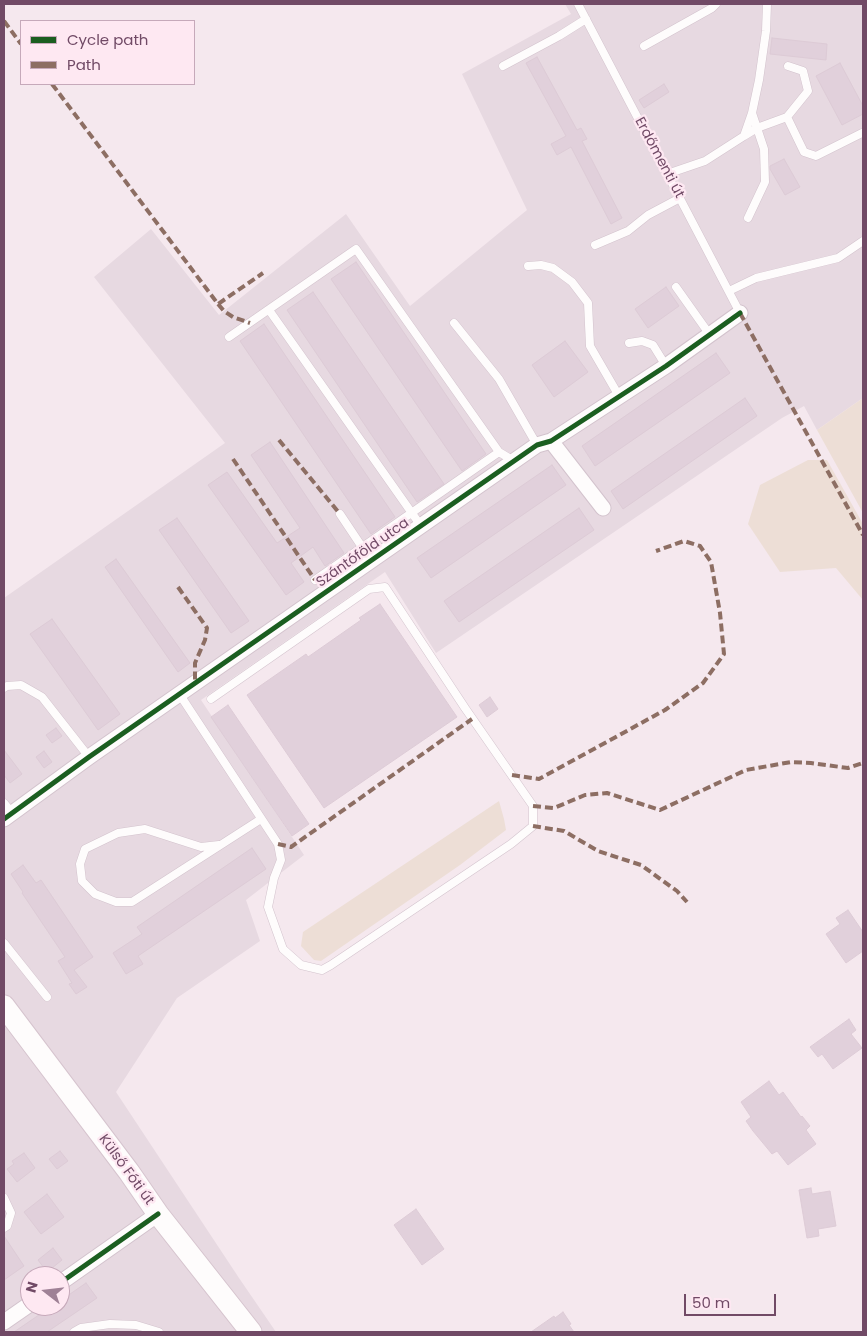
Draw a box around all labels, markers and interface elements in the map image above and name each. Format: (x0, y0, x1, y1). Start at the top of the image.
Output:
legend (20, 20, 195, 85)
text: Cycle path (67, 29, 148, 50)
text: Path (67, 54, 101, 75)
street label: Erdőmenti út (631, 115, 687, 201)
street label: Szántóföld utca (313, 515, 413, 591)
street label: Külső Fóti út (95, 1131, 157, 1209)
north arrow (20, 1266, 70, 1316)
text: N (20, 1279, 43, 1295)
scale bar (687, 1284, 780, 1316)
text: 50 m (692, 1292, 730, 1313)

